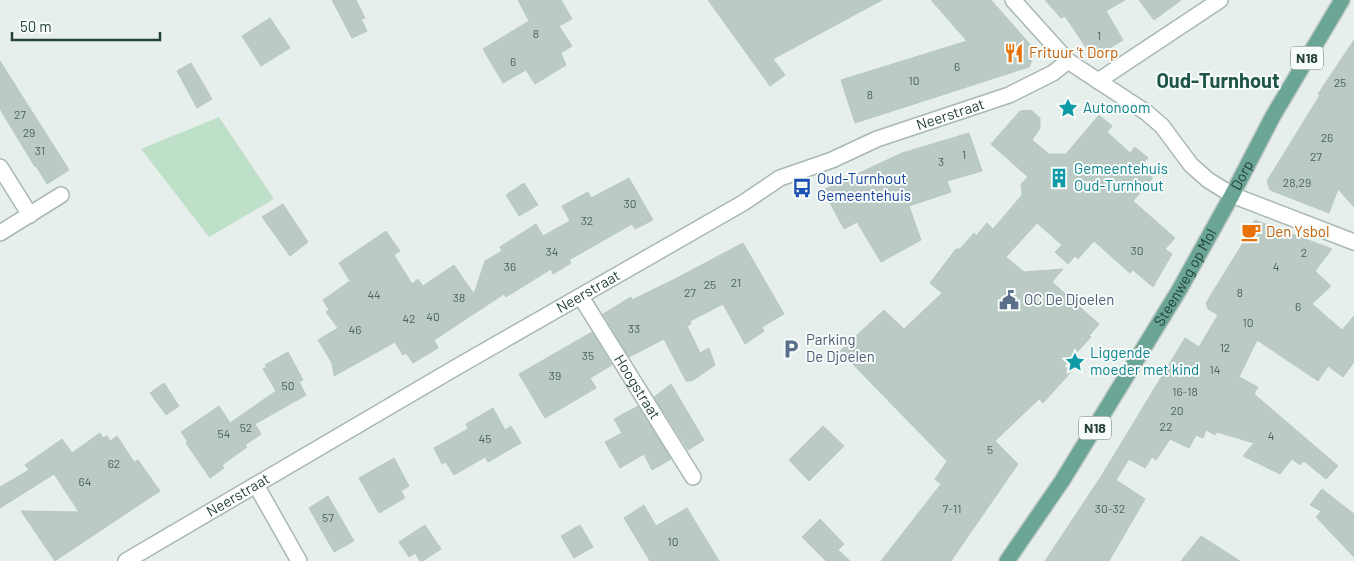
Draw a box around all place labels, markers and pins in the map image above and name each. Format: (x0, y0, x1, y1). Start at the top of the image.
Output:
restaurant icon: Frituur 't Dorp (1003, 42, 1025, 64)
place label: Frituur 't Dorp (1029, 43, 1118, 61)
place icon: Autonoom (1057, 97, 1079, 119)
place label: Autonoom (1083, 98, 1150, 116)
place label: Gemeentehuis Oud-Turnhout (1074, 159, 1168, 194)
building icon: Gemeentehuis Oud-Turnhout (1048, 167, 1070, 189)
place label: Oud-Turnhout Gemeentehuis (817, 169, 911, 204)
bus stop icon: Oud-Turnhout Gemeentehuis (791, 177, 813, 199)
cafe icon: Den Ysbol (1240, 221, 1262, 243)
place label: Den Ysbol (1266, 222, 1329, 240)
public building icon: OC De Djoelen (998, 289, 1020, 311)
place label: OC De Djoelen (1024, 290, 1114, 308)
place label: Parking De Djoelen (806, 330, 875, 365)
parking icon: Parking De Djoelen (780, 338, 802, 360)
place label: Liggende moeder met kind (1090, 343, 1199, 378)
place icon: Liggende moeder met kind (1064, 351, 1086, 373)

